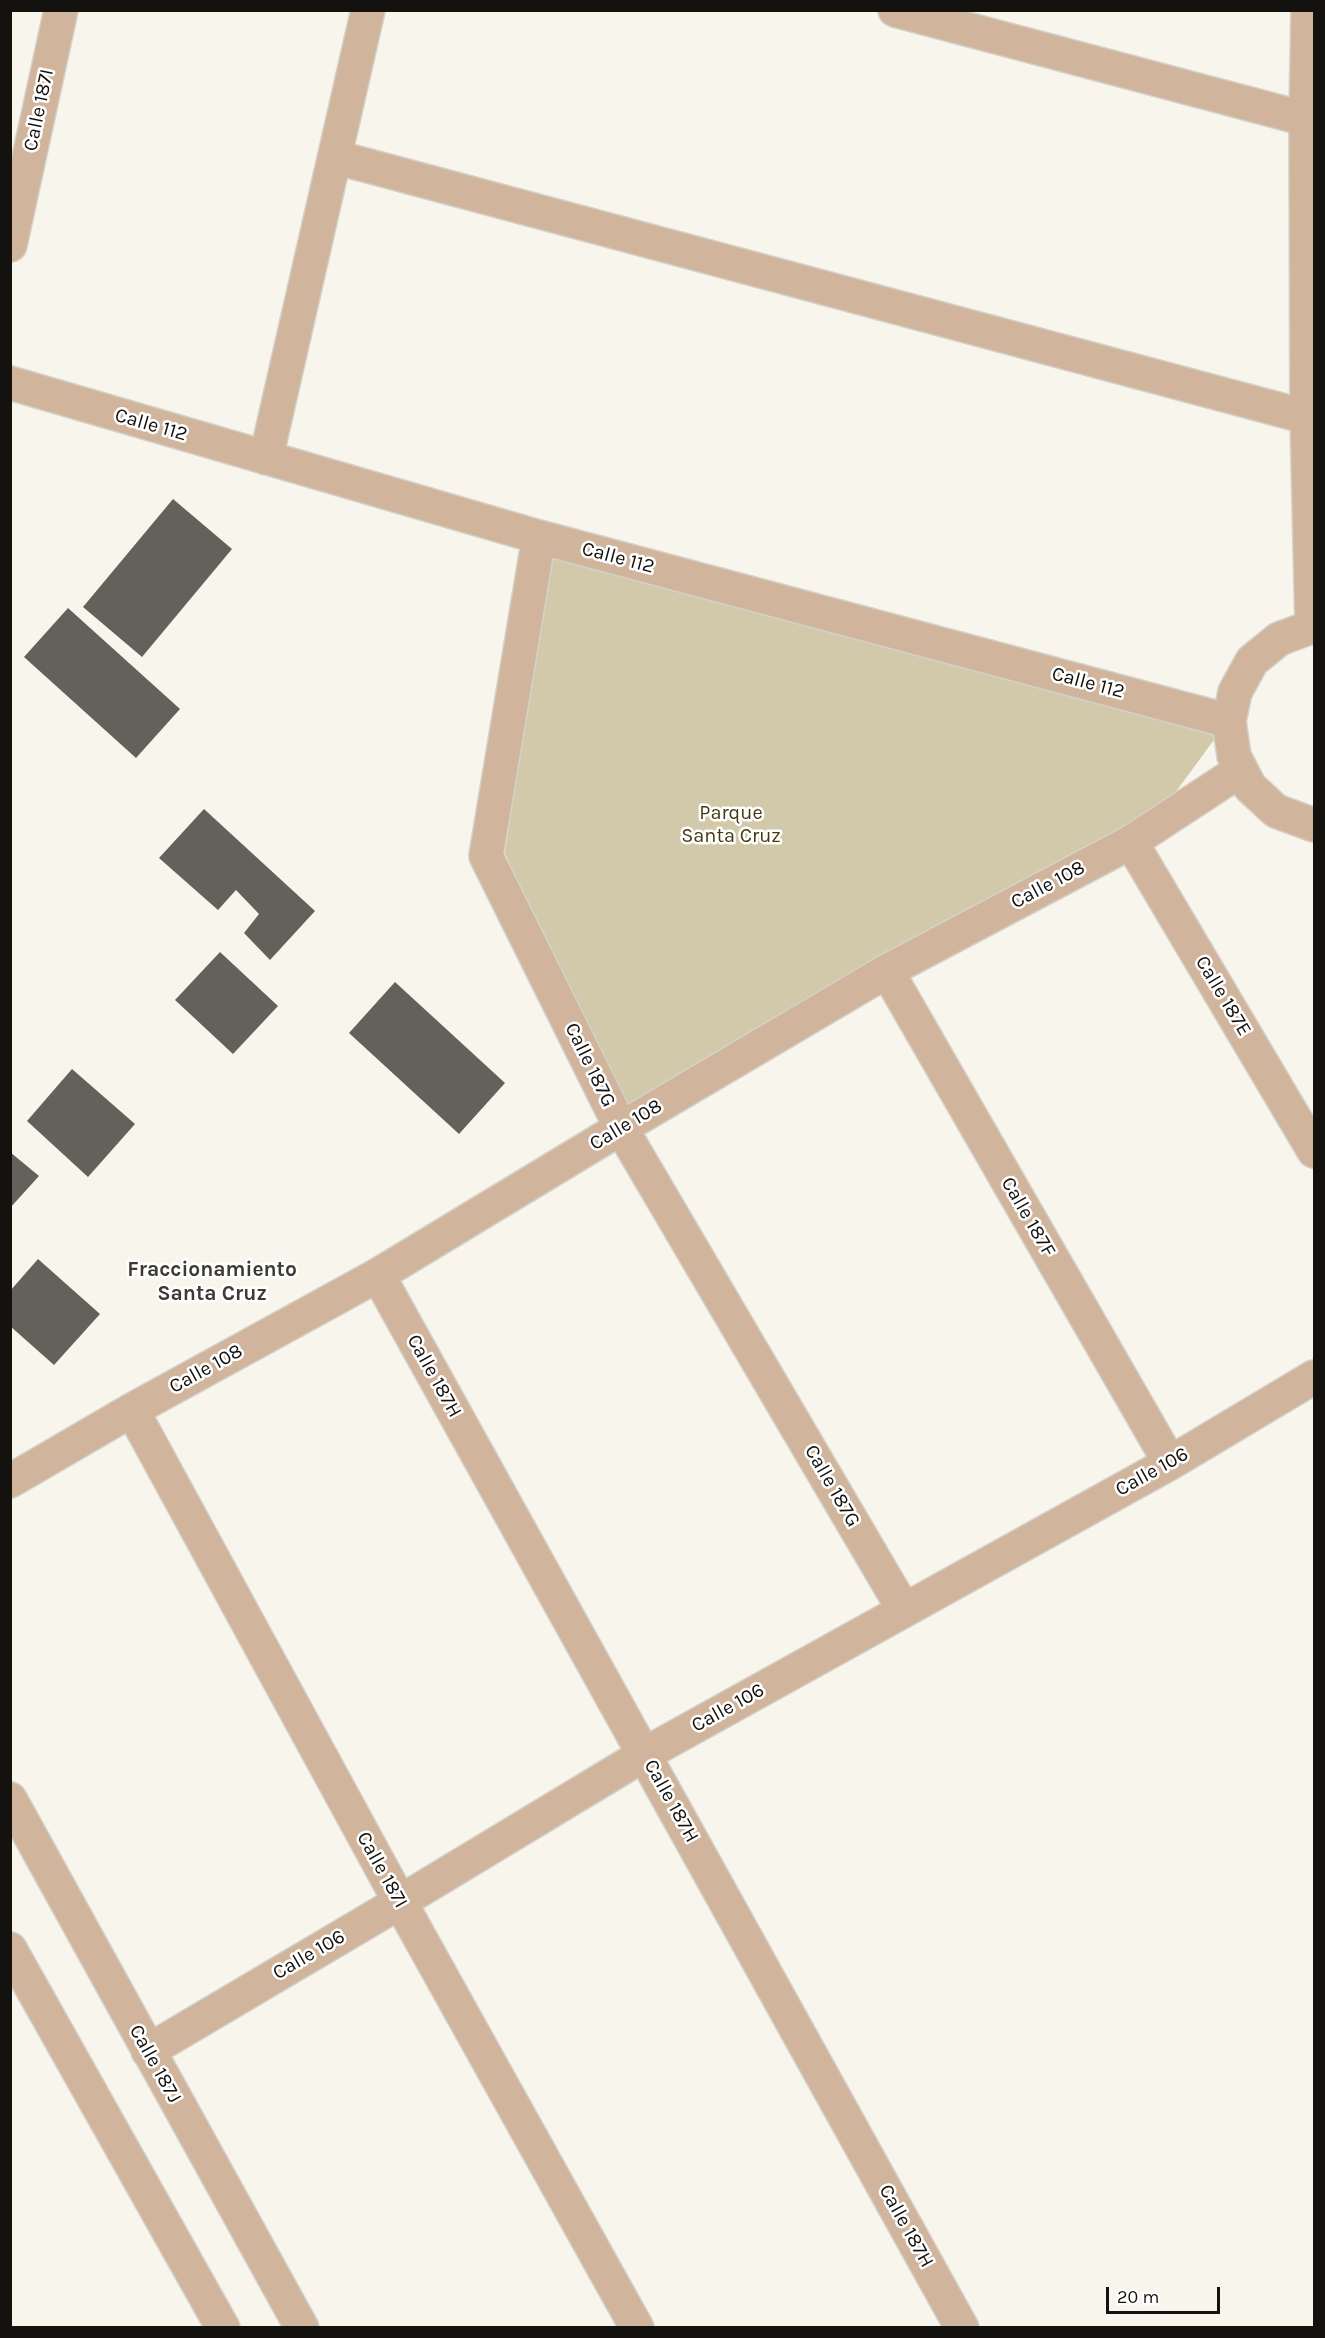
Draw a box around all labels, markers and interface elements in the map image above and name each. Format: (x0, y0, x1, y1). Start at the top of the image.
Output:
street label: Calle 187I (19, 67, 59, 153)
street label: Calle 112 (112, 403, 190, 447)
street label: Calle 112 (579, 537, 657, 579)
street label: Calle 112 (1049, 662, 1127, 704)
park label: Parque Santa Cruz (681, 801, 781, 848)
street label: Calle 108 (1007, 856, 1089, 914)
street label: Calle 187E (1190, 952, 1256, 1040)
street label: Calle 187G (559, 1019, 621, 1111)
street label: Calle 108 (585, 1094, 667, 1156)
street label: Calle 187F (996, 1173, 1060, 1261)
district label: Fraccionamiento Santa Cruz (127, 1257, 297, 1307)
street label: Calle 187H (401, 1330, 467, 1422)
street label: Calle 108 (165, 1339, 247, 1399)
street label: Calle 187G (799, 1441, 865, 1531)
street label: Calle 106 (1111, 1442, 1193, 1502)
street label: Calle 106 (687, 1678, 769, 1738)
street label: Calle 187H (638, 1755, 704, 1847)
street label: Calle 187I (351, 1828, 413, 1912)
street label: Calle 106 (269, 1925, 349, 1985)
street label: Calle 187J (124, 2021, 186, 2107)
street label: Calle 187H (873, 2180, 939, 2272)
scale bar (1109, 2275, 1223, 2313)
text: 20 m (1117, 2286, 1159, 2308)

